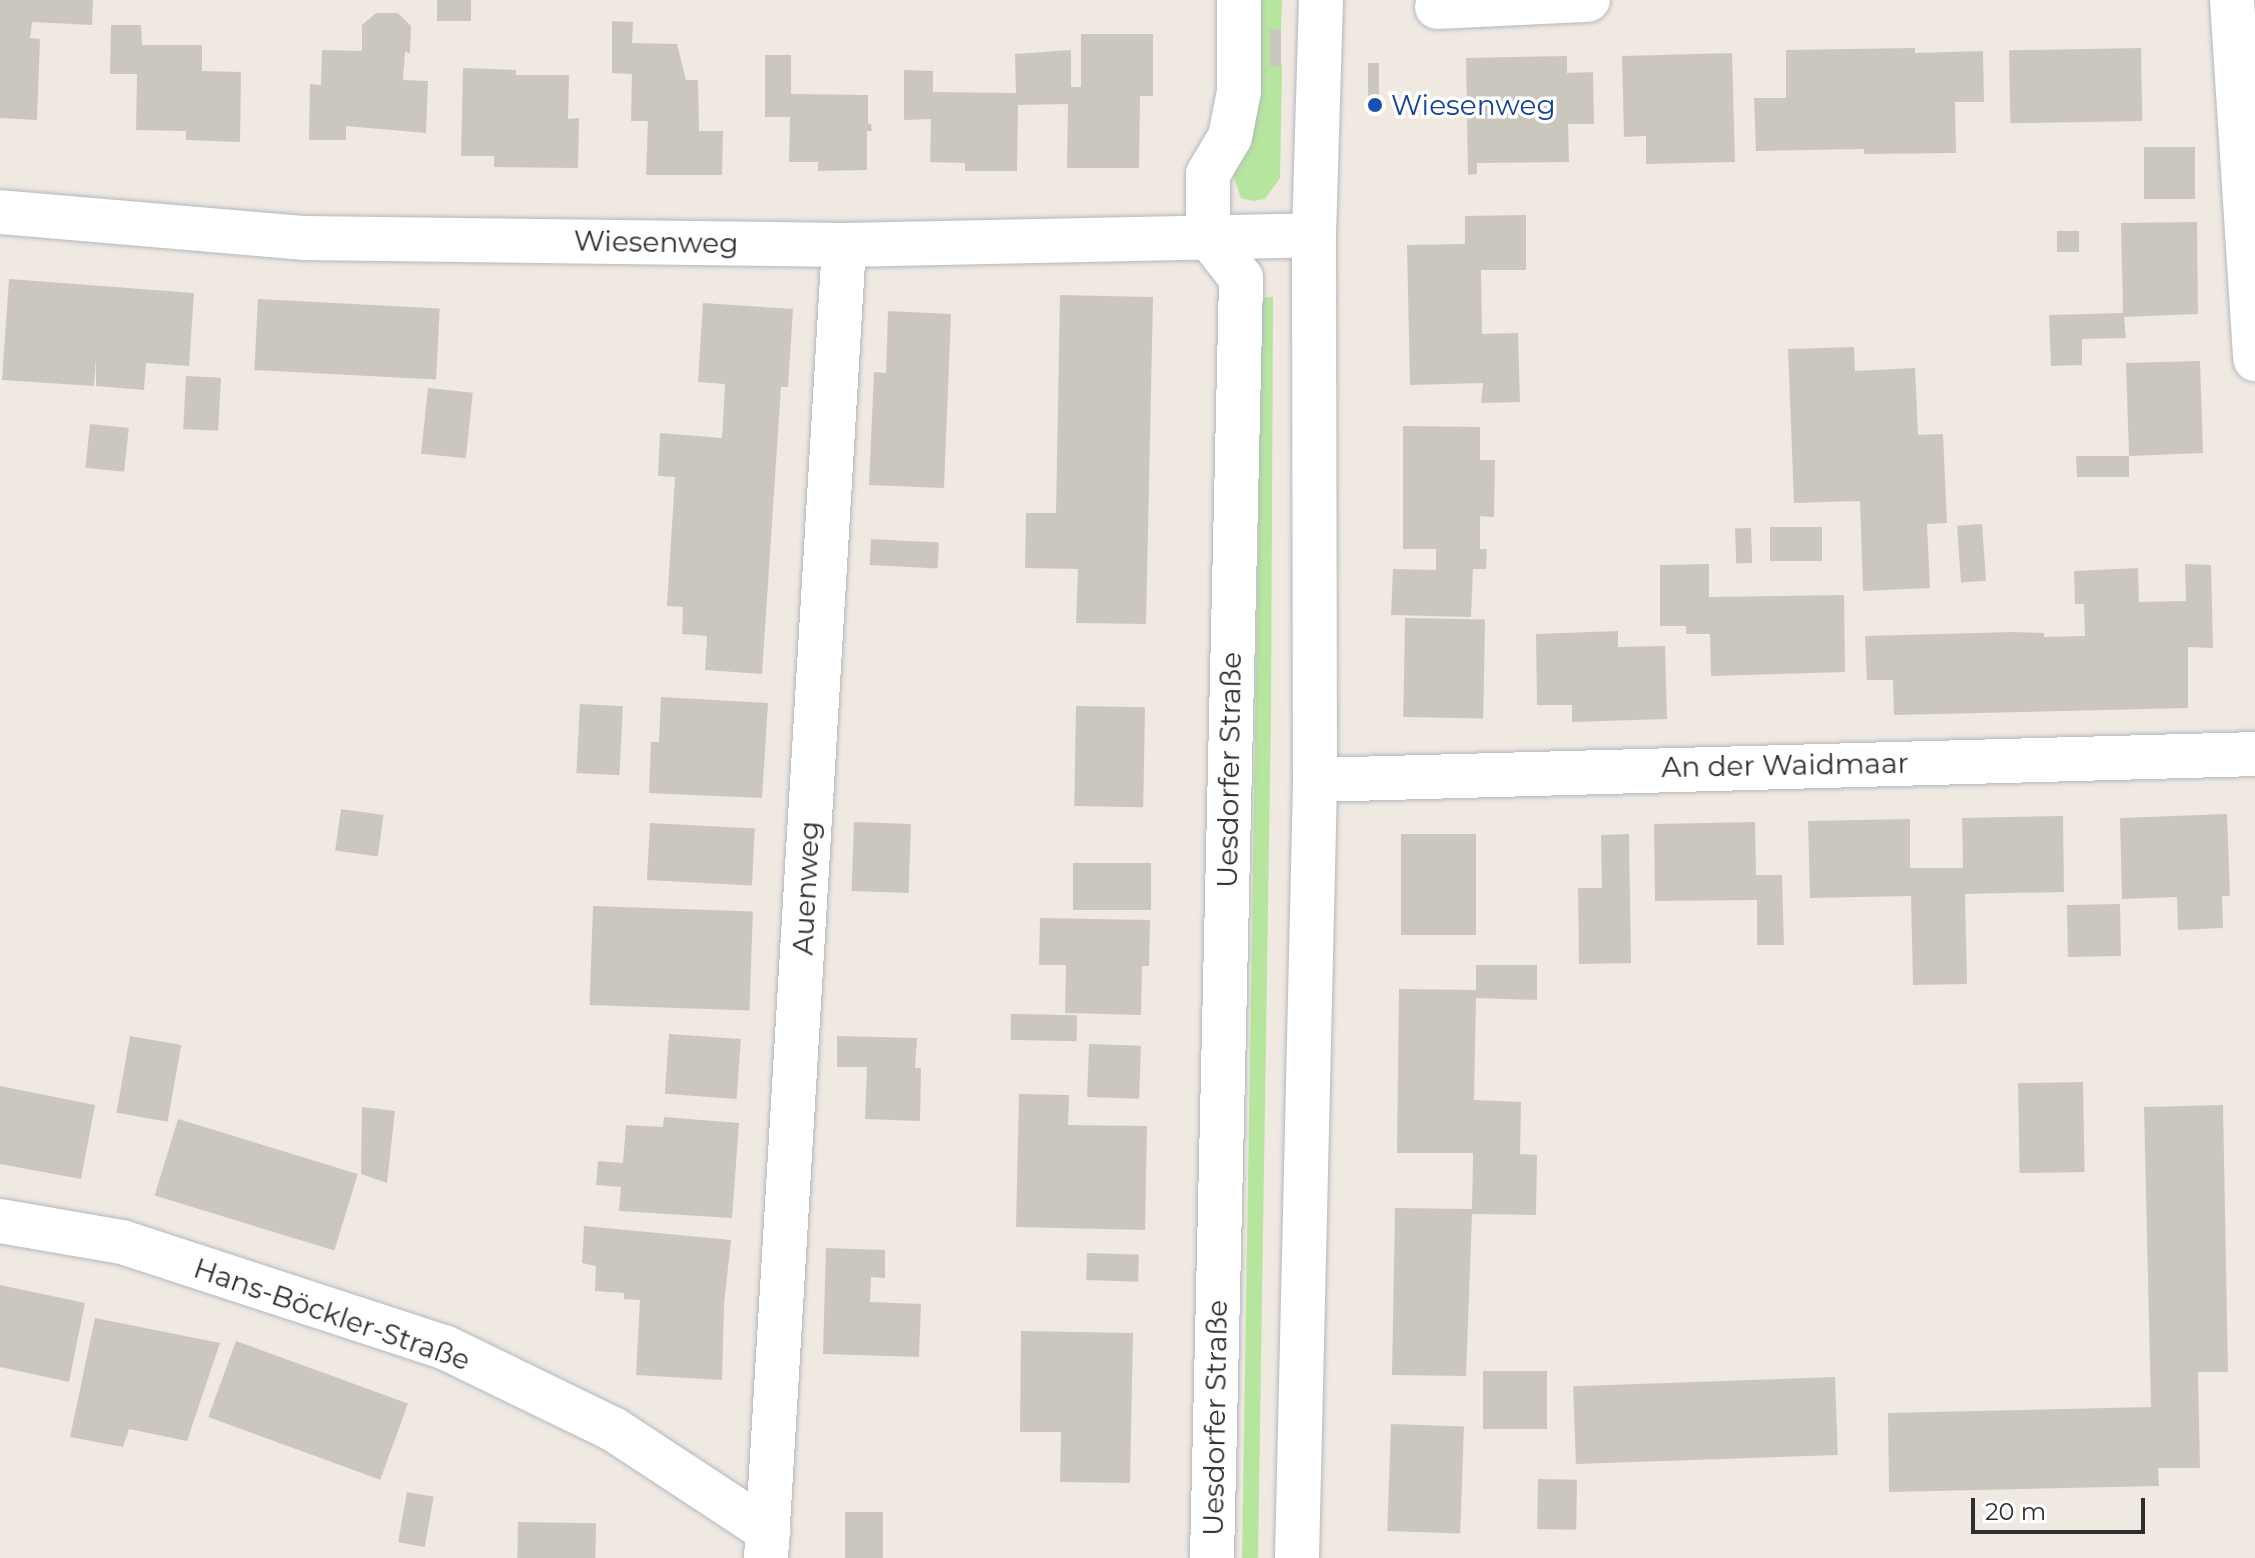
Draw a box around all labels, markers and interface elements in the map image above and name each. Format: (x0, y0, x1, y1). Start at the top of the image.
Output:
place label: Wiesenweg (1391, 88, 1556, 122)
marker: Wiesenweg (1366, 96, 1384, 114)
street label: Wiesenweg (573, 224, 739, 260)
street label: Uesdorfer Straße (1210, 652, 1248, 888)
street label: An der Waidmaar (1661, 746, 1909, 784)
street label: Auenweg (786, 820, 826, 956)
street label: Hans-Böckler-Straße (189, 1251, 475, 1377)
street label: Uesdorfer Straße (1196, 1300, 1234, 1536)
scale bar (1975, 1482, 2149, 1532)
text: 20 m (1985, 1497, 2046, 1526)

